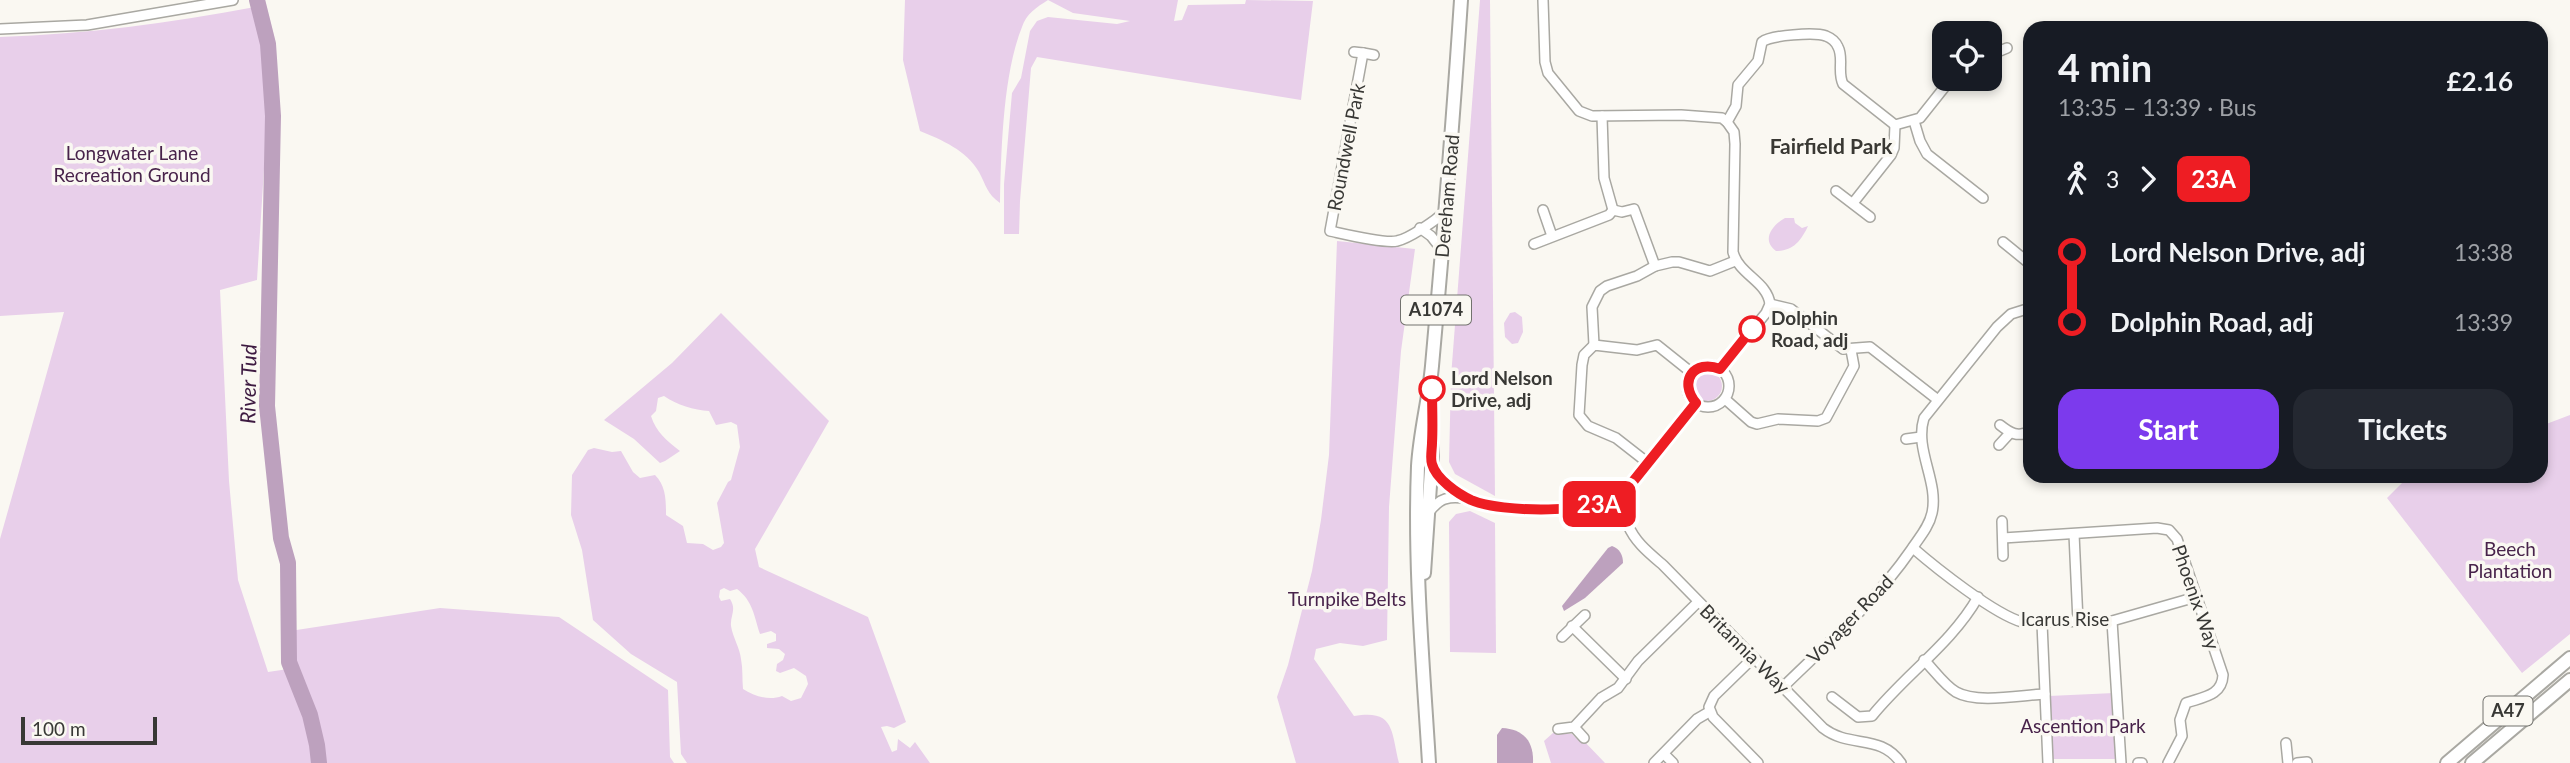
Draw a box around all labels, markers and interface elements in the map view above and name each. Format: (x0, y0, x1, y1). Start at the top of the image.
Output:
map controls (1932, 21, 2002, 91)
button: locate (1932, 21, 2002, 91)
text: 4 min (2058, 44, 2152, 90)
text: £2.16 (2447, 65, 2513, 97)
street label: Roundwell Park (1322, 81, 1369, 213)
text: 13:35 – 13:39 · Bus (2058, 93, 2257, 121)
street label: Dereham Road (1430, 133, 1463, 259)
district label: Fairfield Park (1770, 133, 1893, 158)
park label: Longwater Lane Recreation Ground (53, 141, 211, 186)
icon: walk (2058, 160, 2096, 198)
icon: forward (2129, 160, 2167, 198)
text: 23A (2191, 164, 2236, 193)
text: 3 (2106, 165, 2119, 193)
text: Lord Nelson Drive, adj (2110, 236, 2366, 268)
text: 13:38 (2454, 238, 2513, 266)
road number: A1074 (1401, 296, 1471, 324)
place label: Dolphin Road, adj (1771, 306, 1848, 351)
text: Dolphin Road, adj (2110, 306, 2314, 338)
text: 13:39 (2454, 308, 2513, 336)
marker: Dolphin Road, adj (1739, 316, 1765, 342)
water label: River Tud (234, 344, 261, 424)
place label: Lord Nelson Drive, adj (1451, 366, 1553, 411)
marker: Lord Nelson Drive, adj (1419, 376, 1445, 402)
button: Start (2058, 389, 2279, 469)
button: Tickets (2293, 389, 2513, 469)
line badge: 23A (1559, 481, 1639, 527)
text: 23A (1577, 489, 1621, 518)
park label: Beech Plantation (2468, 537, 2552, 582)
street label: Phoenix Way (2168, 541, 2225, 653)
street label: Voyager Road (1802, 570, 1898, 668)
park label: Turnpike Belts (1288, 587, 1406, 610)
street label: Britannia Way (1696, 599, 1795, 698)
street label: Icarus Rise (2021, 607, 2109, 630)
road number: A47 (2484, 696, 2532, 726)
scale bar (21, 714, 158, 746)
park label: Ascention Park (2020, 714, 2146, 737)
text: 100 m (32, 717, 86, 740)

